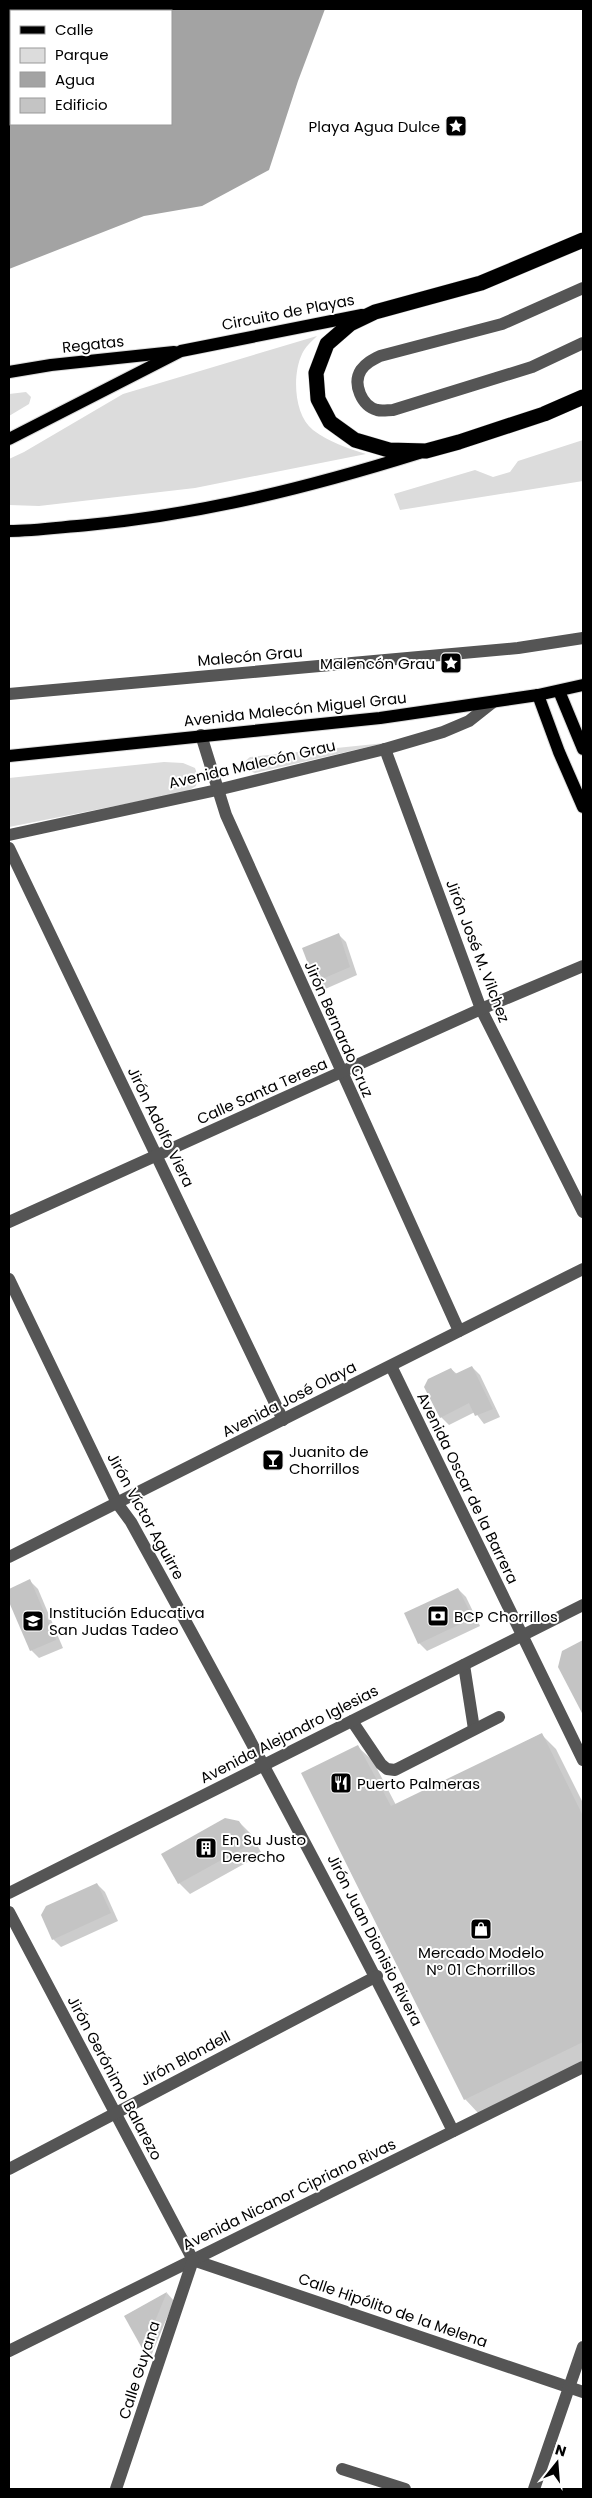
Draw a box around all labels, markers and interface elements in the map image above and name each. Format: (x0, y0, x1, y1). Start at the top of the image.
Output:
legend (10, 10, 172, 125)
text: Calle (55, 19, 93, 40)
text: Parque (55, 44, 108, 65)
text: Agua (55, 69, 95, 90)
text: Edificio (55, 94, 108, 115)
place icon: Playa Agua Dulce (444, 114, 468, 138)
place label: Playa Agua Dulce (309, 116, 440, 137)
street label: Circuito de Playas (220, 289, 356, 335)
street label: Regatas (61, 330, 125, 358)
street label: Malecón Grau (197, 641, 303, 671)
place icon: Malencón Grau (439, 651, 463, 675)
place label: Malencón Grau (320, 653, 435, 674)
street label: Avenida Malecón Miguel Grau (182, 687, 408, 731)
street label: Avenida Malecón Grau (166, 735, 338, 793)
street label: Jirón José M. Vilchez (441, 876, 515, 1026)
street label: Jirón Bernardo Cruz (299, 957, 379, 1101)
street label: Calle Santa Teresa (193, 1053, 331, 1129)
street label: Jirón Adolfo Viera (123, 1063, 199, 1191)
street label: Avenida José Olaya (218, 1356, 360, 1442)
street label: Avenida Oscar de la Barrera (412, 1389, 524, 1587)
place label: Juanito de Chorrillos (289, 1441, 369, 1479)
bar icon: Juanito de Chorrillos (261, 1448, 285, 1472)
street label: Jirón Víctor Aguirre (102, 1449, 190, 1583)
place label: Institución Educativa San Judas Tadeo (49, 1602, 205, 1640)
bank icon: BCP Chorrillos (426, 1604, 450, 1628)
place label: BCP Chorrillos (454, 1606, 558, 1627)
school or university icon: Institución Educativa San Judas Tadeo (21, 1609, 45, 1633)
street label: Avenida Alejandro Iglesias (196, 1680, 382, 1788)
restaurant icon: Puerto Palmeras (329, 1771, 353, 1795)
place label: Puerto Palmeras (357, 1773, 480, 1794)
place label: En Su Justo Derecho (222, 1829, 306, 1867)
building icon: En Su Justo Derecho (194, 1836, 218, 1860)
street label: Jirón Juan Dionisio Rivera (322, 1850, 428, 2030)
shop icon: Mercado Modelo N° 01 Chorrillos (469, 1917, 493, 1941)
place label: Mercado Modelo N° 01 Chorrillos (418, 1942, 544, 1980)
street label: Jirón Gerónimo Balarezo (63, 1992, 167, 2164)
street label: Jirón Blondell (136, 2025, 234, 2091)
street label: Avenida Nicanor Cipriano Rivas (179, 2133, 399, 2255)
street label: Calle Hipólito de la Melena (296, 2268, 490, 2352)
street label: Calle Guyana (113, 2318, 165, 2422)
north arrow (532, 2438, 582, 2488)
text: N (553, 2439, 569, 2462)

